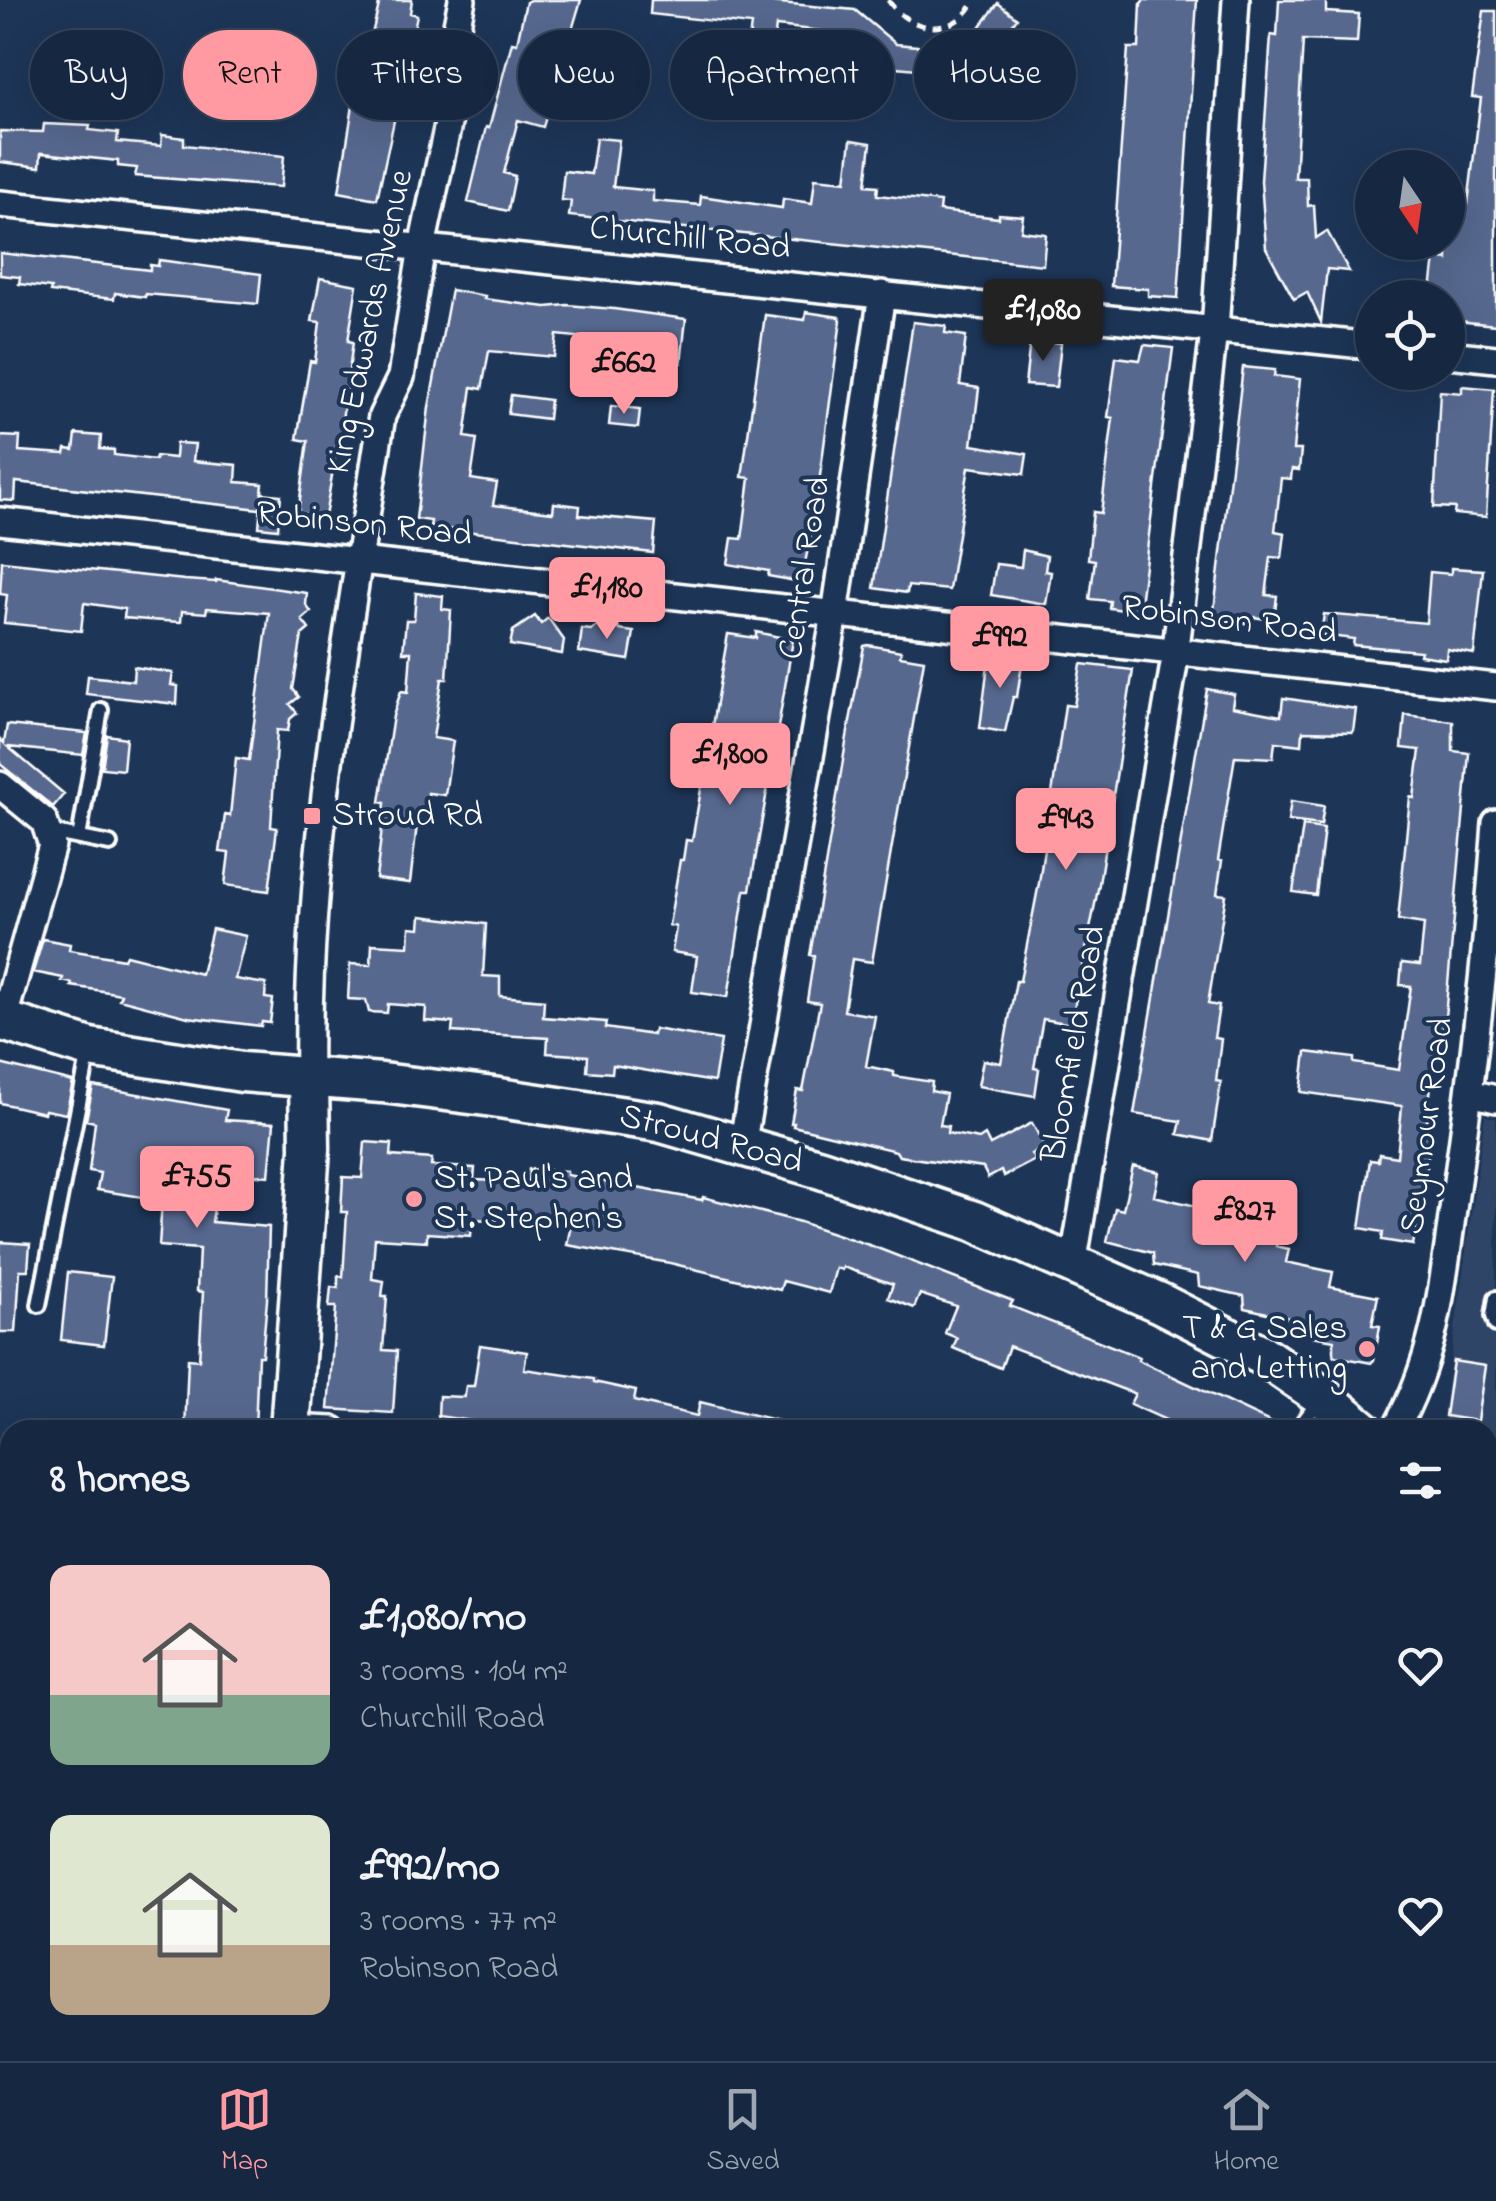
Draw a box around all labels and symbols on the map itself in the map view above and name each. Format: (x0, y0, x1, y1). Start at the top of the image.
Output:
north arrow (1355, 150, 1465, 260)
street label: King Edwards Avenue (314, 165, 428, 479)
street label: Churchill Road (587, 203, 793, 275)
pin: £1,080 (962, 279, 1124, 364)
pin: £662 (565, 332, 683, 417)
street label: Central Road (766, 473, 846, 663)
street label: Robinson Road (254, 488, 474, 562)
pin: £1,180 (526, 557, 688, 642)
street label: Robinson Road (1118, 582, 1340, 660)
pin: £992 (941, 606, 1059, 691)
pin: £1,800 (649, 723, 811, 808)
pin: £943 (1007, 788, 1125, 873)
place label: Stroud Rd (332, 791, 483, 842)
marker: Stroud Rd (301, 805, 323, 827)
street label: Bloomfield Road (1029, 922, 1121, 1167)
street label: Seymour Road (1388, 1014, 1468, 1238)
street label: Stroud Road (614, 1091, 808, 1189)
pin: £755 (138, 1146, 256, 1231)
place label: St. Paul's and St. Stephen's (434, 1154, 633, 1245)
pin: £827 (1186, 1180, 1304, 1265)
marker: St. Paul's and St. Stephen's (403, 1188, 425, 1210)
place label: T & G Sales and Letting (1182, 1304, 1347, 1395)
marker: T & G Sales and Letting (1356, 1338, 1378, 1360)

